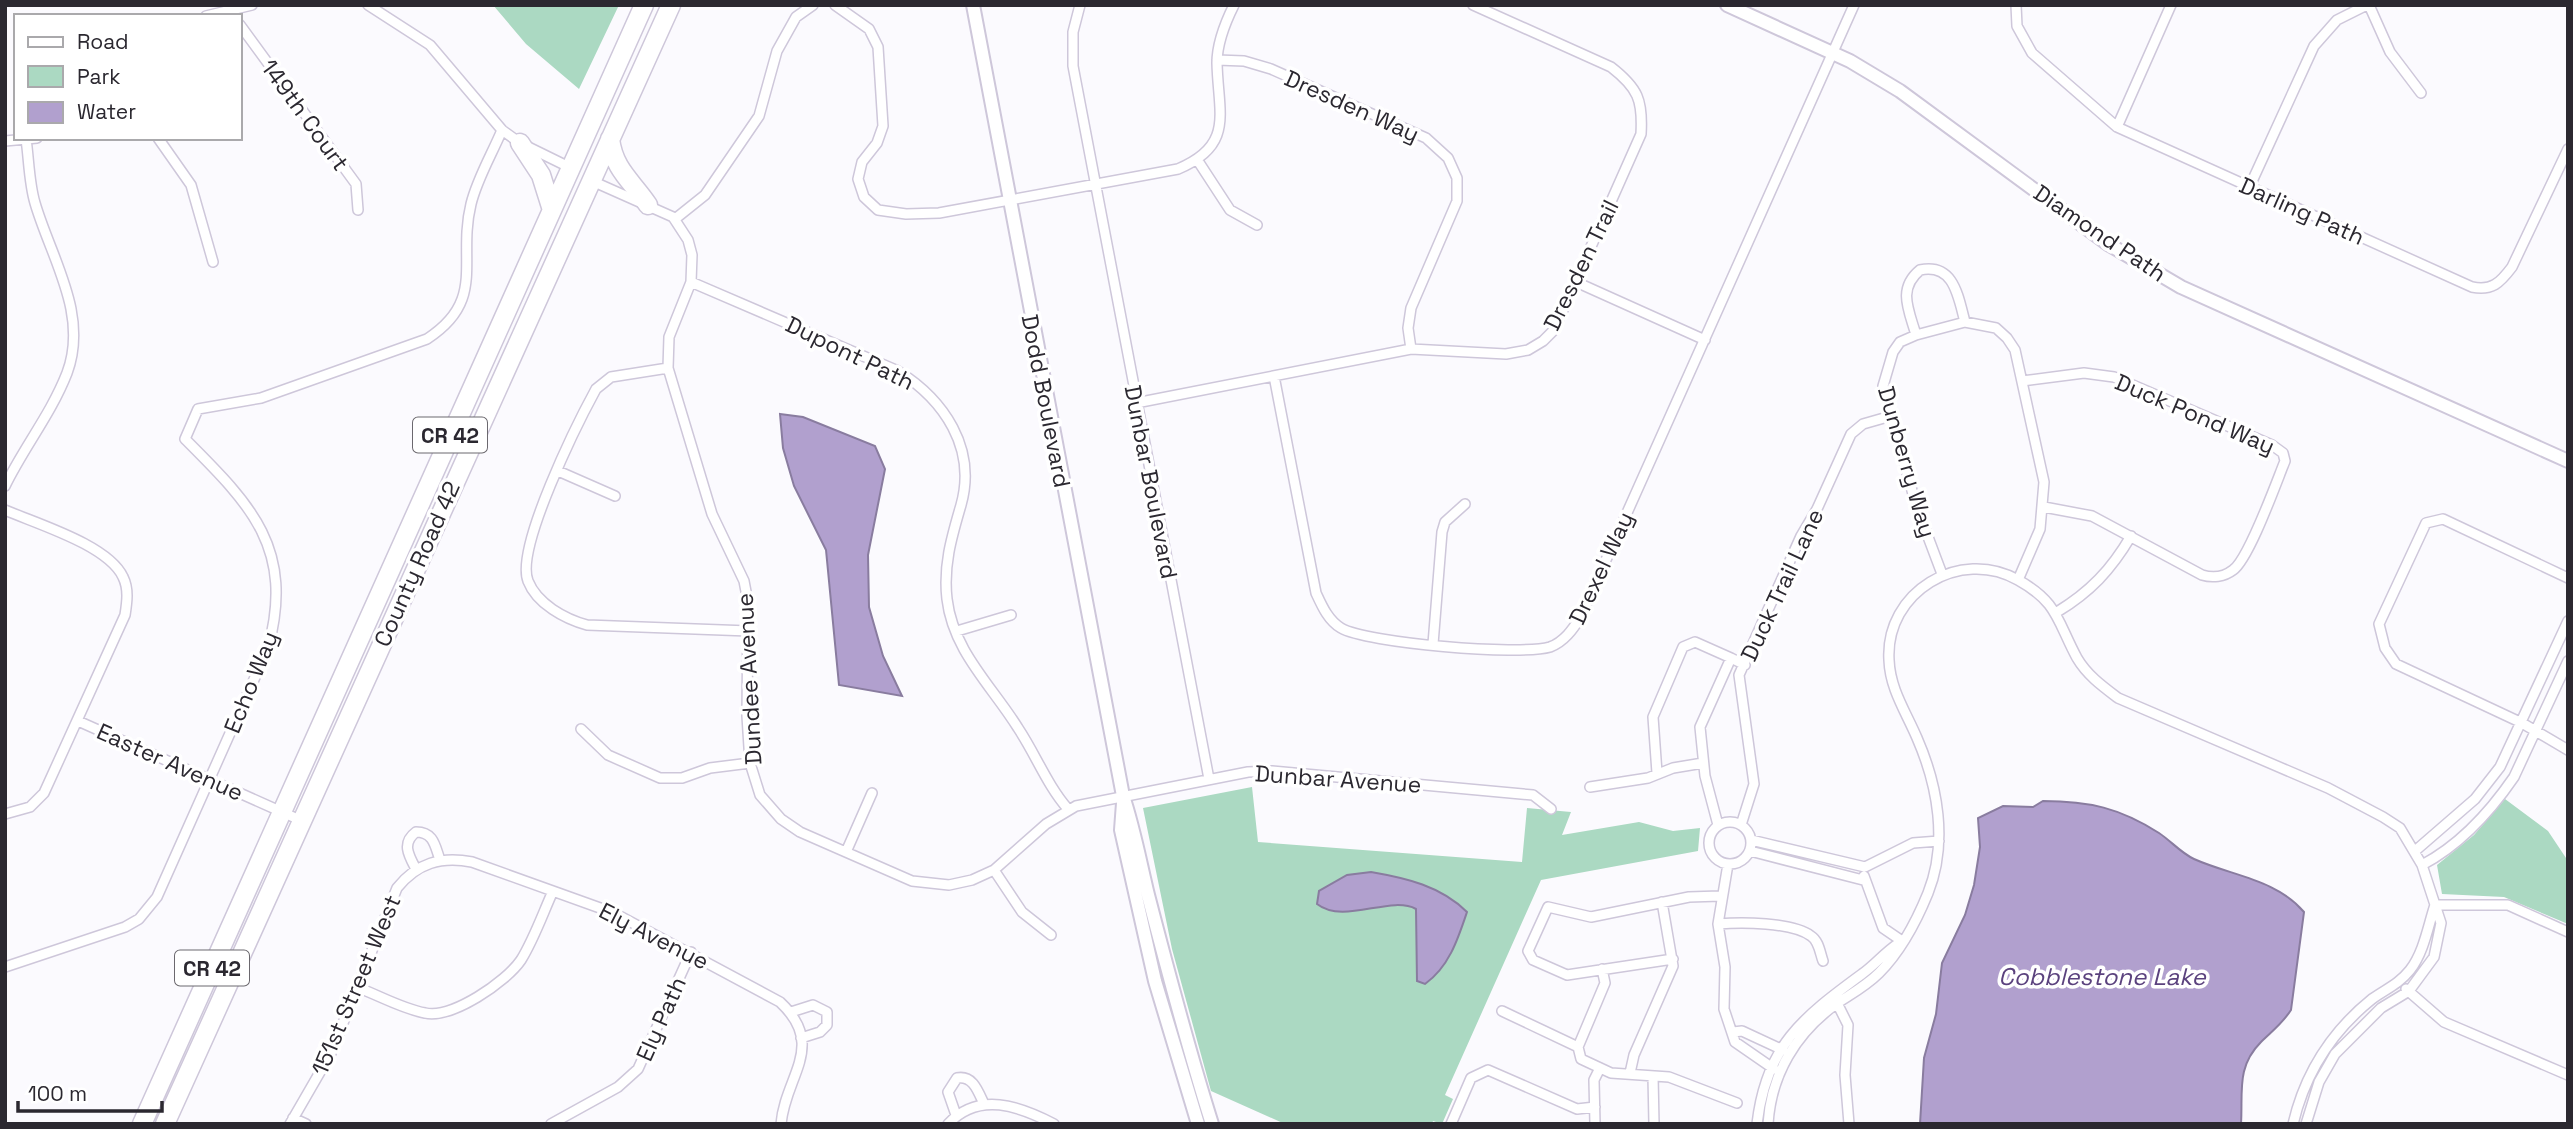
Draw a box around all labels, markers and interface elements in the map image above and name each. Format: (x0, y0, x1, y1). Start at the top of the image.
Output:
legend (14, 14, 242, 140)
text: Road (77, 28, 129, 55)
street label: 149th Court (254, 53, 356, 177)
text: Park (77, 63, 121, 90)
street label: Dresden Way (1280, 63, 1424, 149)
text: Water (77, 98, 136, 125)
street label: Darling Path (2235, 170, 2369, 252)
street label: Diamond Path (2028, 178, 2172, 288)
street label: Dresden Trail (1536, 195, 1626, 335)
street label: Dupont Path (781, 309, 919, 397)
street label: Dodd Boulevard (1015, 312, 1077, 490)
street label: Duck Pond Way (2111, 367, 2279, 461)
street label: Dunbar Boulevard (1118, 383, 1184, 581)
street label: Dunberry Way (1871, 383, 1943, 541)
road number: CR 42 (413, 418, 487, 452)
street label: County Road 42 (367, 477, 467, 651)
street label: Duck Trail Lane (1734, 504, 1830, 666)
street label: Drexel Way (1562, 507, 1640, 629)
street label: Dundee Avenue (730, 592, 768, 766)
street label: Echo Way (217, 626, 285, 738)
street label: Easter Avenue (92, 716, 248, 808)
street label: Dunbar Avenue (1254, 758, 1422, 800)
street label: 151st Street West (305, 890, 407, 1080)
street label: Ely Avenue (594, 896, 714, 976)
road number: CR 42 (175, 950, 249, 986)
water label: Cobblestone Lake (1998, 961, 2207, 992)
street label: Ely Path (629, 972, 693, 1066)
scale bar (18, 1070, 161, 1114)
text: 100 m (28, 1080, 87, 1107)

